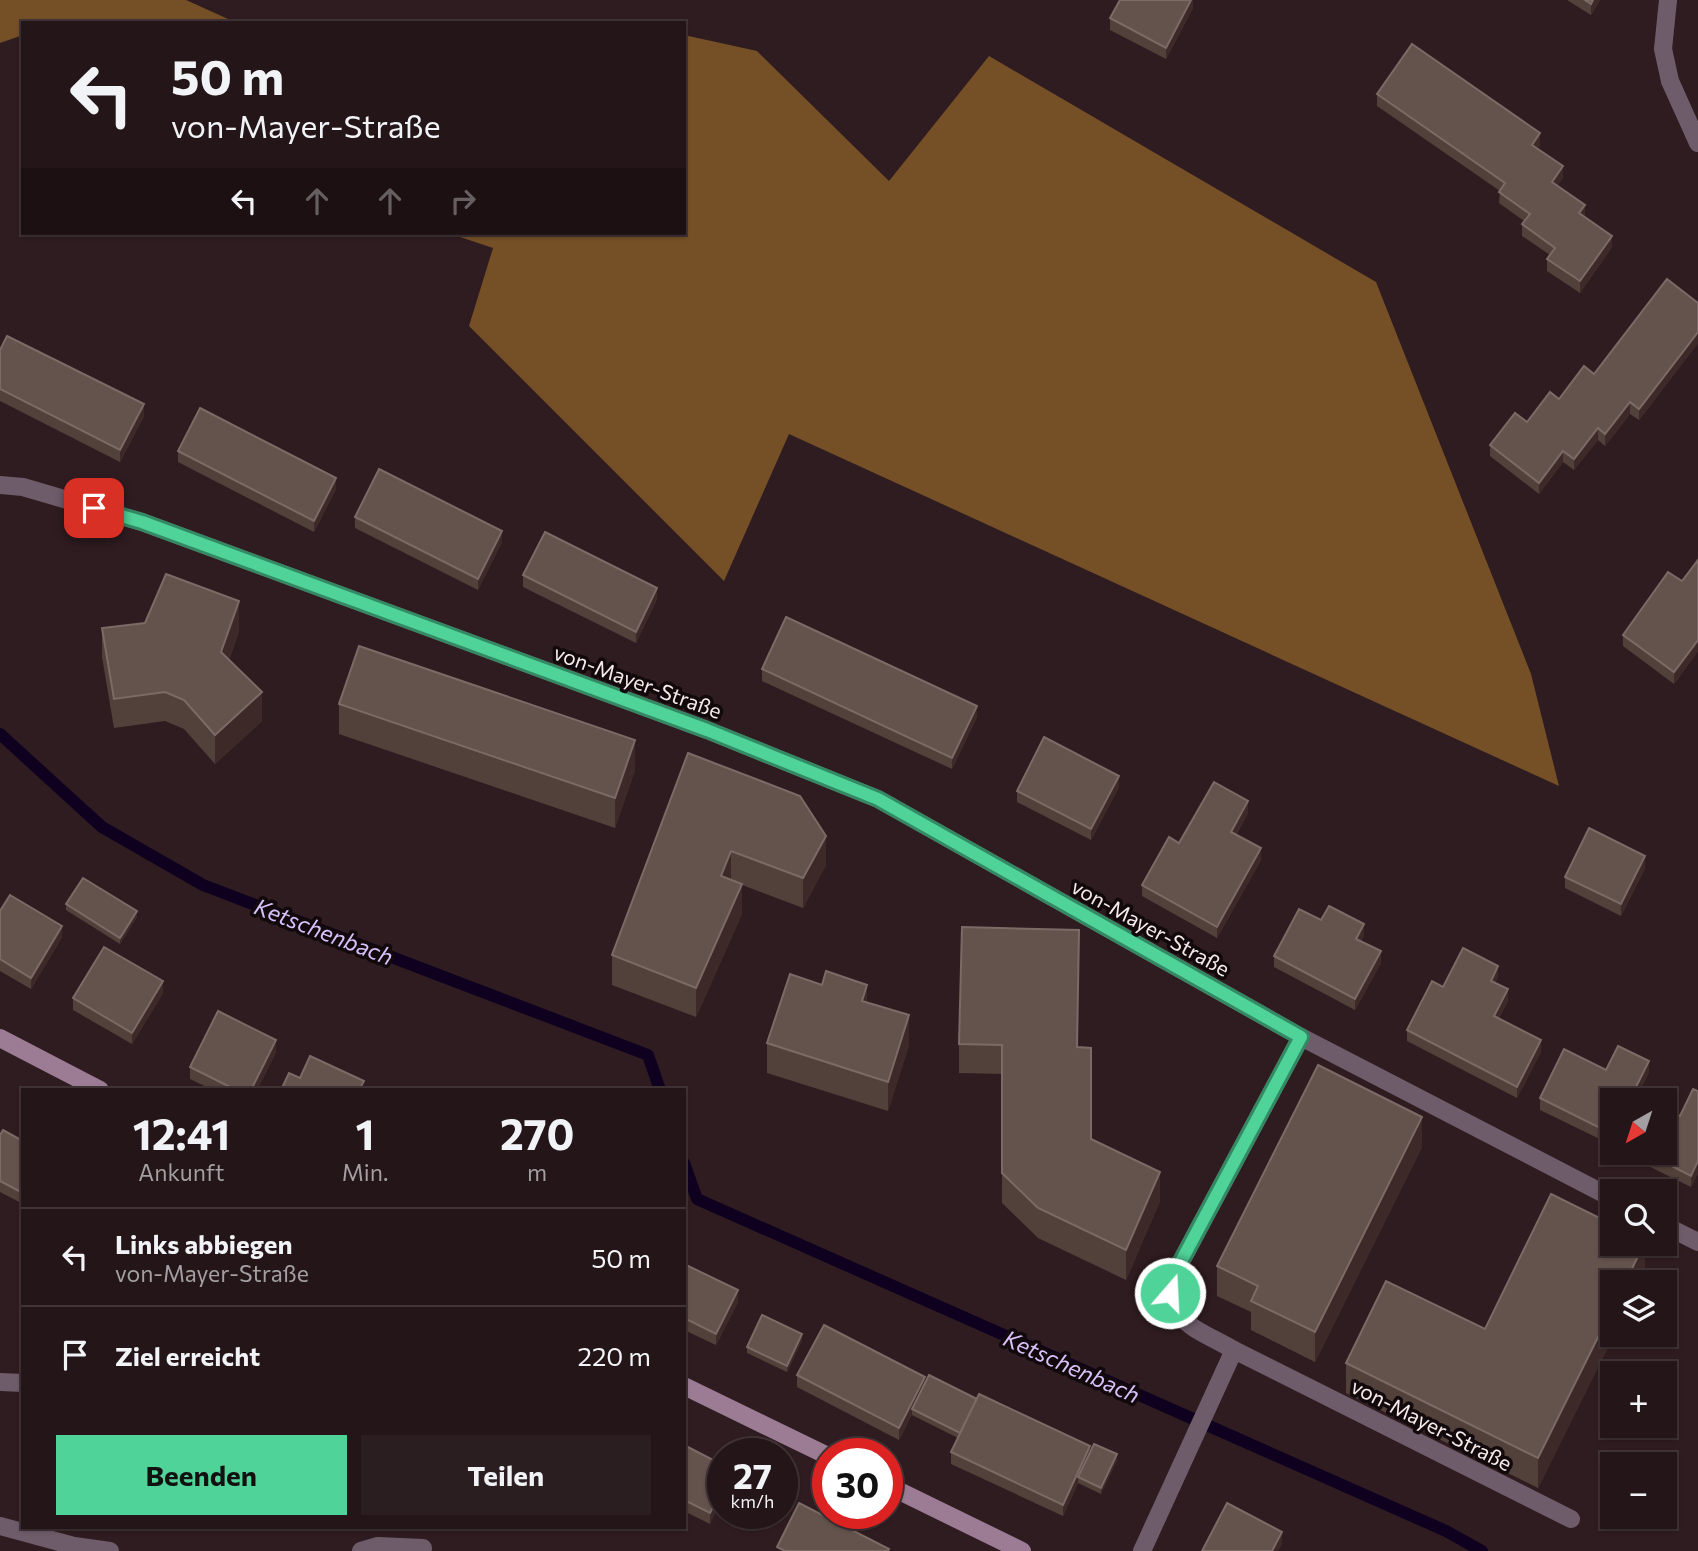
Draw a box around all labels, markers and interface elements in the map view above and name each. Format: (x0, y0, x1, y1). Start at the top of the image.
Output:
text: 50 m (171, 45, 284, 105)
icon: left (56, 49, 147, 140)
text: von-Mayer-Straße (171, 105, 441, 145)
icon: left (225, 182, 263, 220)
icon: ahead (298, 182, 336, 220)
icon: ahead (371, 182, 409, 220)
icon: right (444, 182, 482, 220)
pin (64, 478, 124, 538)
icon: arrive (75, 489, 113, 527)
street label: von-Mayer-Straße (551, 639, 725, 723)
street label: von-Mayer-Straße (1068, 873, 1234, 981)
water label: Ketschenbach (251, 892, 397, 970)
north arrow (1600, 1088, 1676, 1166)
map controls (1600, 1088, 1677, 1529)
text: 12:41 (133, 1107, 230, 1159)
text: 1 (356, 1107, 375, 1159)
text: 270 (500, 1107, 574, 1159)
text: Ankunft (138, 1158, 224, 1186)
text: Min. (342, 1158, 388, 1186)
text: m (527, 1158, 547, 1186)
button: search (1600, 1179, 1677, 1256)
text: Links abbiegen (115, 1228, 293, 1259)
icon: left (56, 1238, 94, 1276)
text: 50 m (591, 1242, 651, 1273)
position arrow (1133, 1256, 1207, 1330)
text: von-Mayer-Straße (115, 1259, 309, 1287)
button: layers (1600, 1270, 1677, 1347)
water label: Ketschenbach (1000, 1323, 1144, 1409)
icon: arrive (56, 1336, 94, 1374)
text: Ziel erreicht (115, 1340, 260, 1371)
text: 220 m (578, 1340, 651, 1371)
button: + (1600, 1361, 1677, 1438)
street label: von-Mayer-Straße (1347, 1373, 1517, 1475)
button: Beenden (56, 1435, 347, 1515)
button: Teilen (361, 1435, 651, 1515)
speed limit sign: 30 (812, 1438, 903, 1529)
button: − (1600, 1452, 1677, 1529)
text: 27 (733, 1453, 772, 1496)
text: km/h (731, 1490, 774, 1512)

